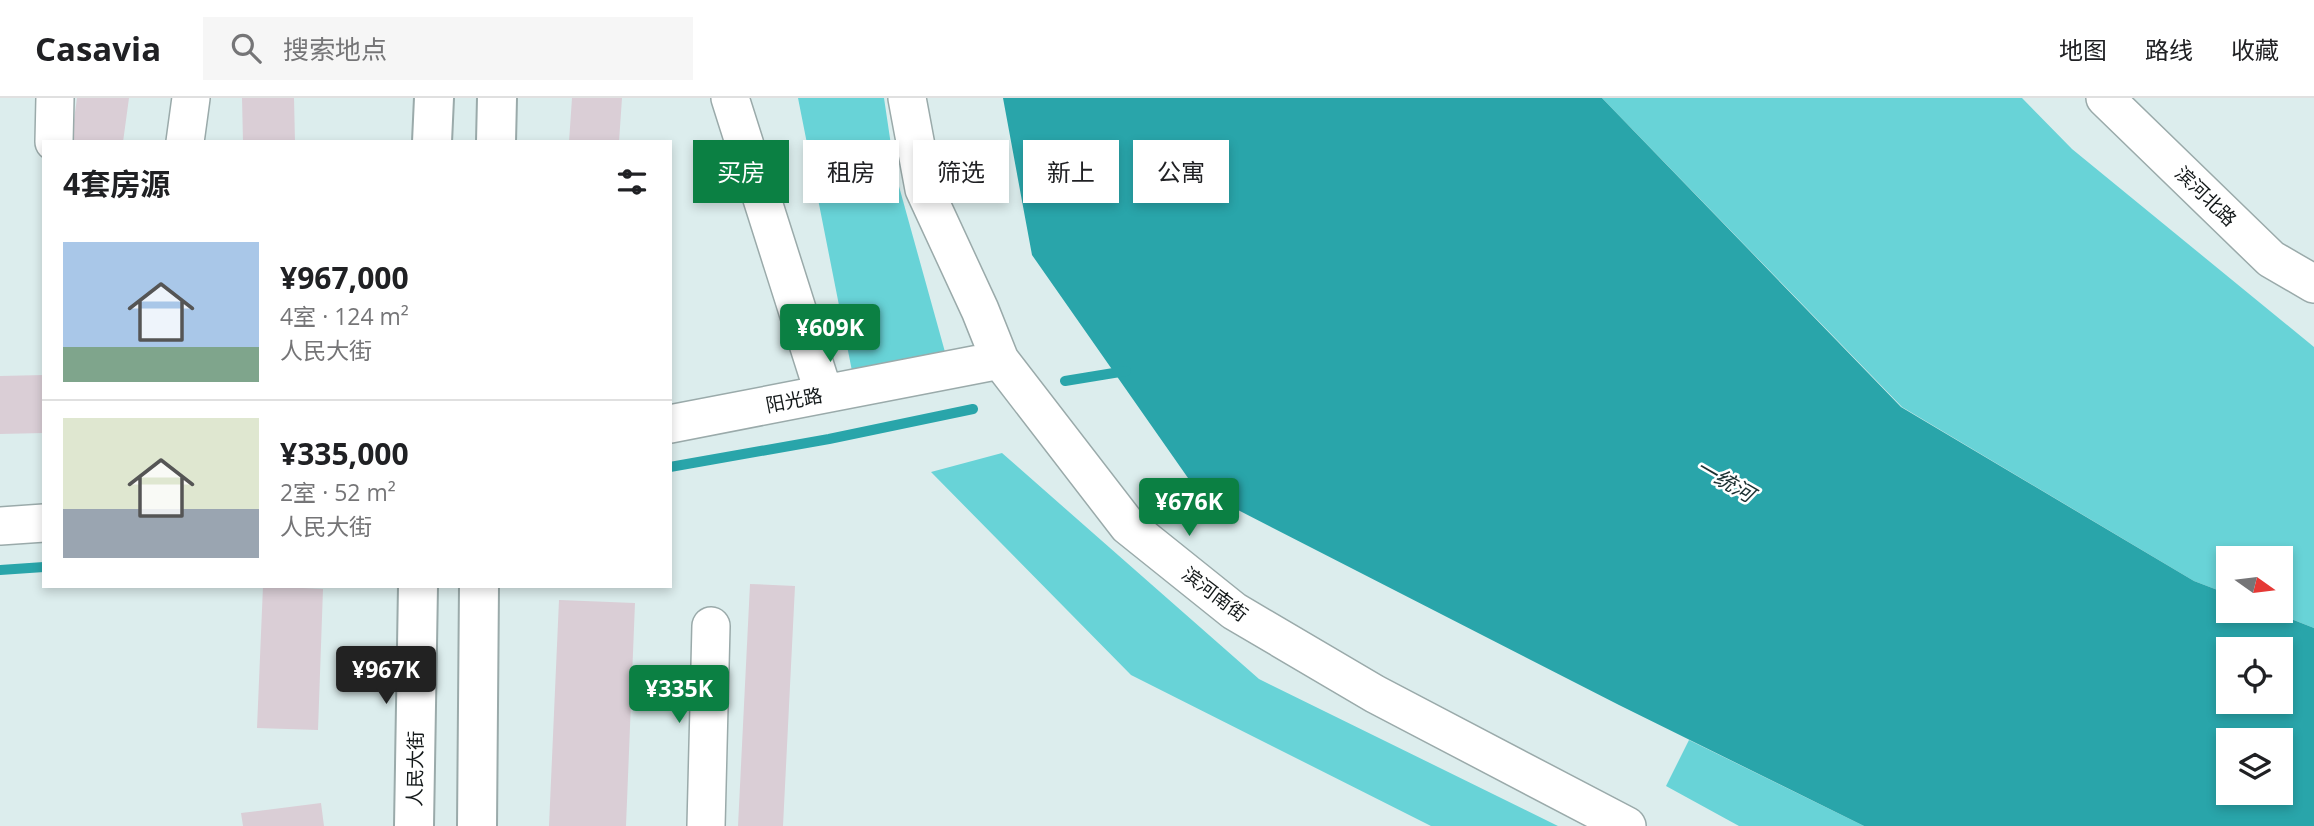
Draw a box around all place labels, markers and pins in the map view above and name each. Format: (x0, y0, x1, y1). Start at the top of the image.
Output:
pin: ¥609K (781, 304, 879, 364)
pin: ¥676K (1140, 478, 1238, 538)
pin: ¥967K (337, 646, 435, 706)
pin: ¥335K (630, 666, 728, 725)

